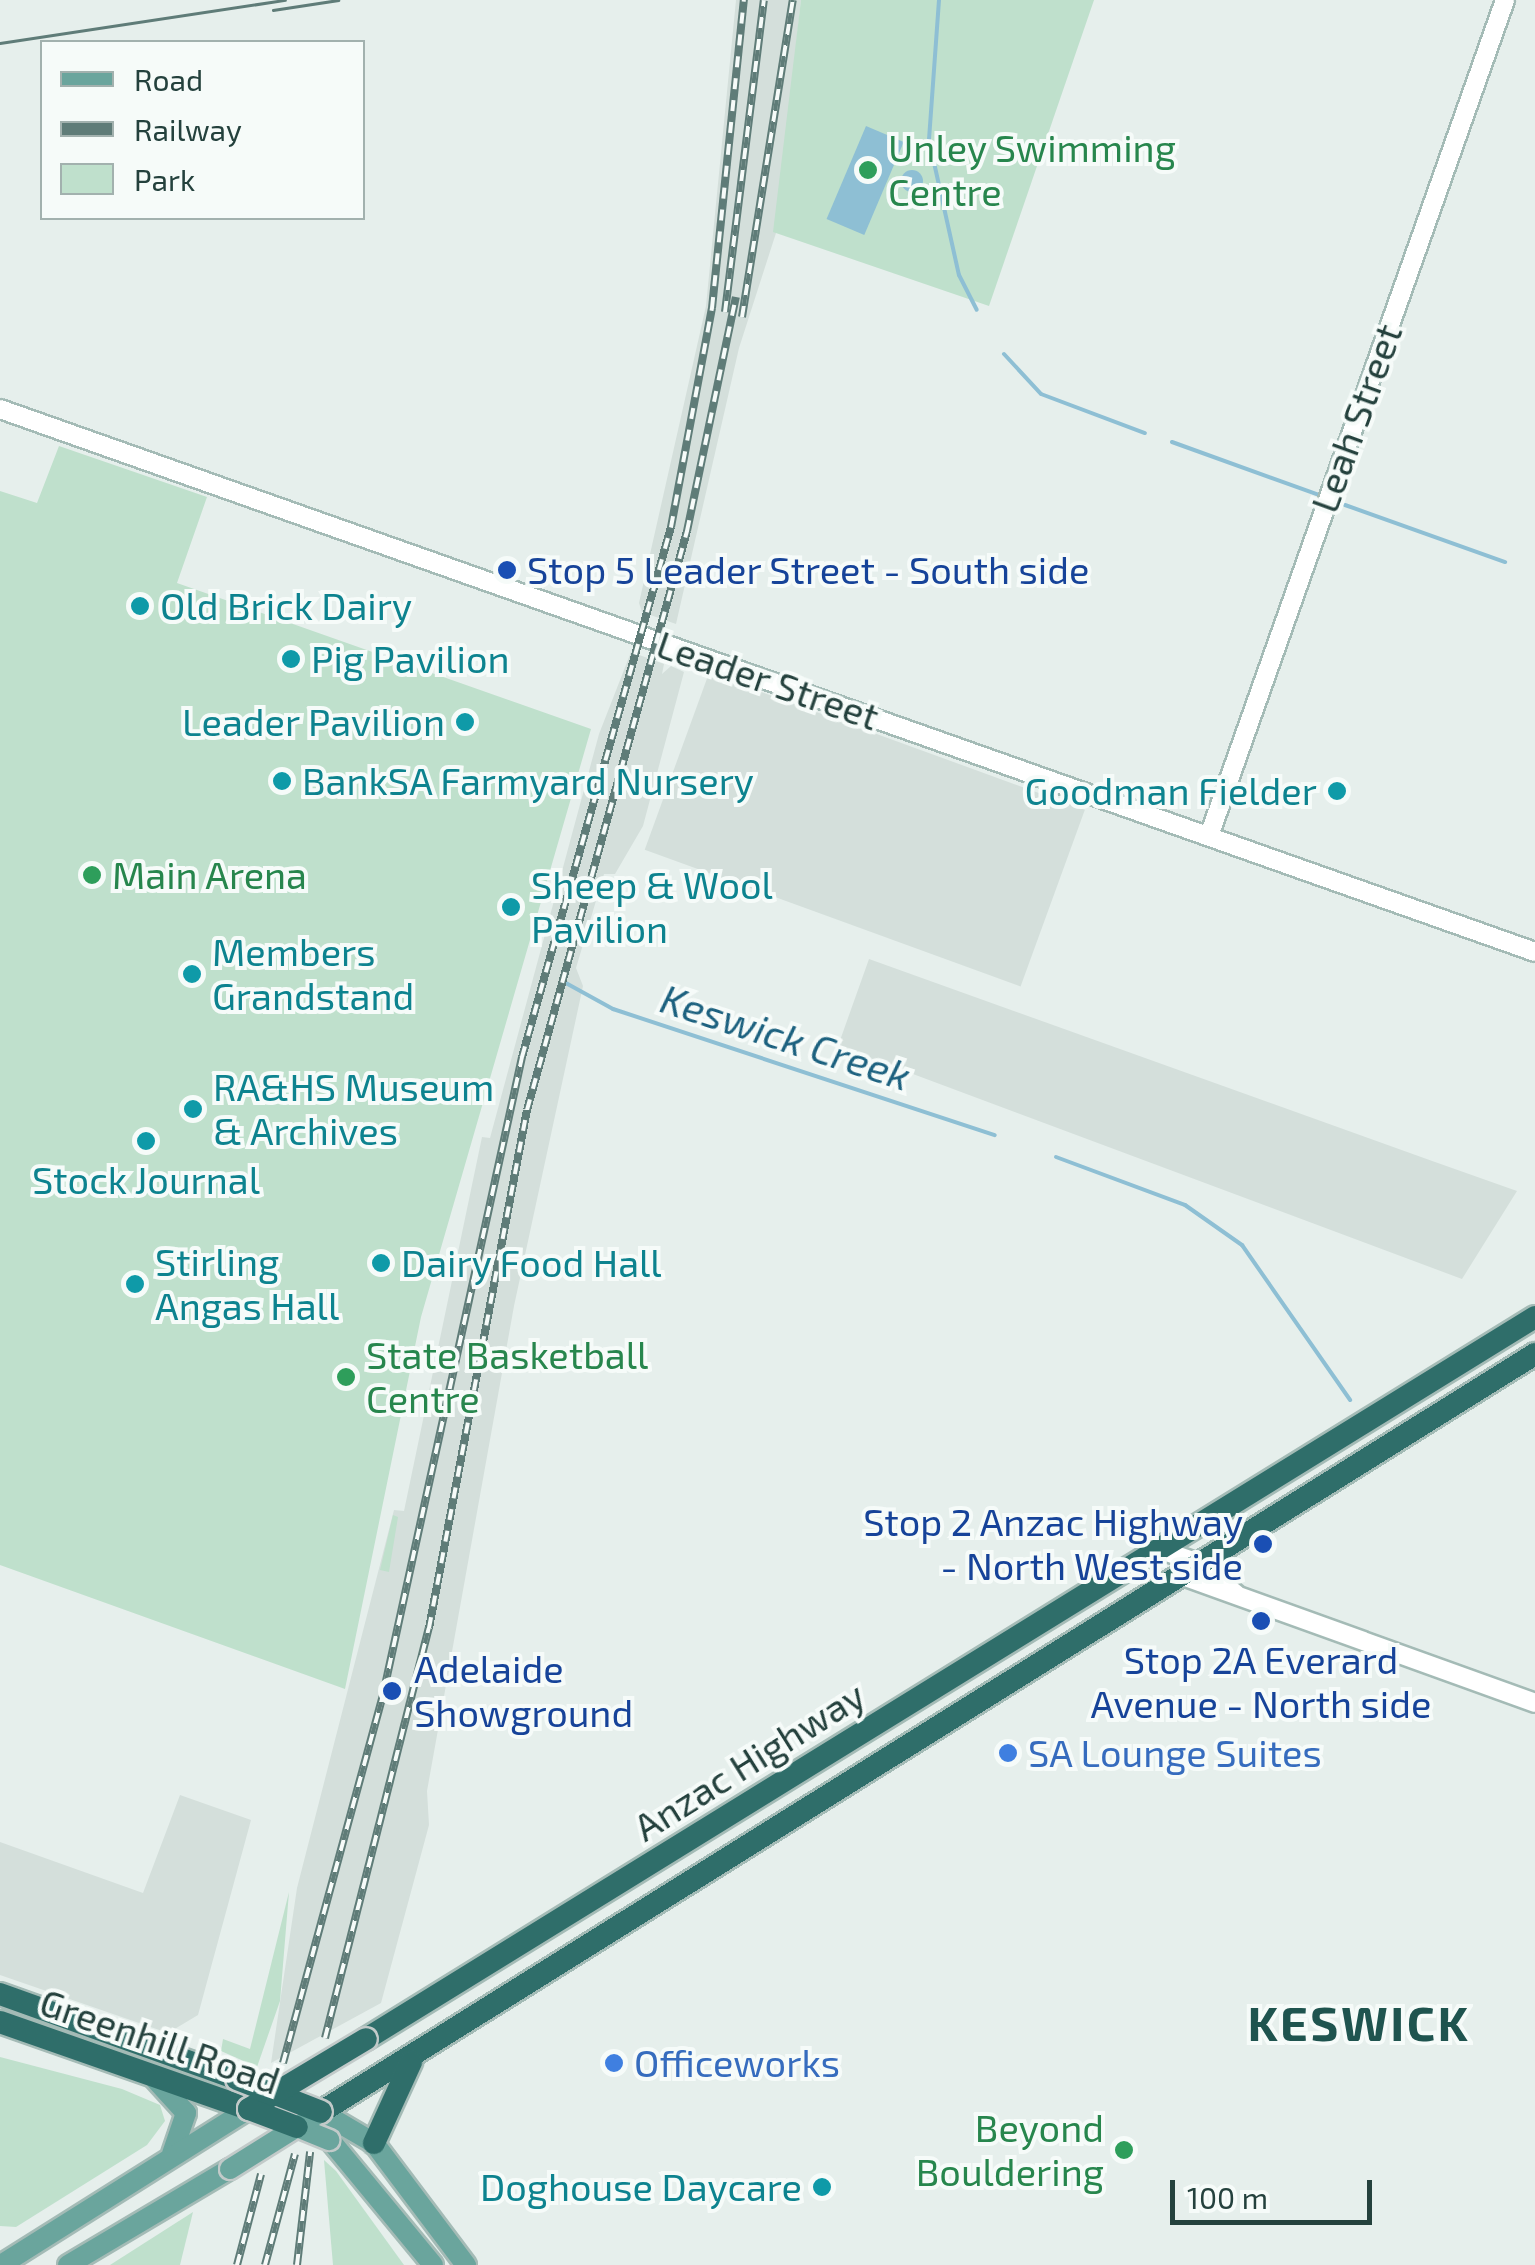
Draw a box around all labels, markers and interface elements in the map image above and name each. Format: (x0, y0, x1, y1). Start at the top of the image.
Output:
legend (40, 40, 365, 220)
text: Road (134, 61, 203, 97)
text: Railway (134, 111, 242, 147)
place label: Unley Swimming Centre (888, 125, 1177, 214)
marker: Unley Swimming Centre (857, 159, 879, 181)
text: Park (134, 161, 195, 197)
street label: Leah Street (1301, 318, 1411, 518)
place label: Stop 5 Leader Street - South side (527, 547, 1090, 593)
marker: Stop 5 Leader Street - South side (496, 559, 518, 581)
place label: Old Brick Dairy (160, 583, 412, 629)
marker: Old Brick Dairy (129, 595, 151, 617)
street label: Leader Street (651, 621, 885, 739)
place label: Pig Pavilion (311, 636, 510, 682)
marker: Pig Pavilion (280, 648, 302, 670)
place label: Leader Pavilion (181, 699, 445, 745)
marker: Leader Pavilion (454, 711, 476, 733)
place label: BankSA Farmyard Nursery (302, 758, 755, 804)
place label: Goodman Fielder (1024, 768, 1317, 814)
marker: BankSA Farmyard Nursery (271, 770, 293, 792)
marker: Goodman Fielder (1326, 780, 1348, 802)
place label: Main Arena (112, 852, 308, 898)
place label: Sheep & Wool Pavilion (531, 862, 773, 952)
marker: Main Arena (81, 864, 103, 886)
marker: Sheep & Wool Pavilion (500, 896, 522, 918)
place label: Members Grandstand (212, 929, 414, 1018)
marker: Members Grandstand (181, 963, 203, 985)
water label: Keswick Creek (655, 973, 917, 1099)
place label: RA&HS Museum & Archives (213, 1064, 494, 1154)
marker: RA&HS Museum & Archives (182, 1098, 204, 1120)
marker: Stock Journal (135, 1130, 157, 1152)
place label: Stock Journal (31, 1157, 261, 1203)
place label: Stirling Angas Hall (155, 1239, 339, 1328)
place label: Dairy Food Hall (401, 1240, 662, 1286)
marker: Dairy Food Hall (370, 1252, 392, 1274)
marker: Stirling Angas Hall (124, 1273, 146, 1295)
place label: State Basketball Centre (366, 1332, 648, 1422)
marker: State Basketball Centre (335, 1366, 357, 1388)
place label: Stop 2 Anzac Highway - North West side (862, 1499, 1243, 1588)
marker: Stop 2 Anzac Highway - North West side (1252, 1533, 1274, 1555)
marker: Stop 2A Everard Avenue - North side (1250, 1610, 1272, 1632)
place label: Stop 2A Everard Avenue - North side (1091, 1637, 1431, 1726)
place label: Adelaide Showground (414, 1646, 633, 1736)
street label: Anzac Highway (625, 1672, 873, 1850)
marker: Adelaide Showground (379, 1678, 405, 1704)
place label: SA Lounge Suites (1028, 1730, 1323, 1776)
marker: SA Lounge Suites (997, 1742, 1019, 1764)
street label: Greenhill Road (34, 1978, 286, 2104)
district label: KESWICK (1248, 1994, 1470, 2052)
place label: Officeworks (634, 2040, 840, 2086)
marker: Officeworks (603, 2052, 625, 2074)
place label: Beyond Bouldering (916, 2105, 1104, 2194)
marker: Beyond Bouldering (1113, 2139, 1135, 2161)
scale bar (1175, 2160, 1378, 2222)
place label: Doghouse Daycare (480, 2164, 802, 2210)
marker: Doghouse Daycare (811, 2176, 833, 2198)
text: 100 m (1187, 2179, 1268, 2215)

